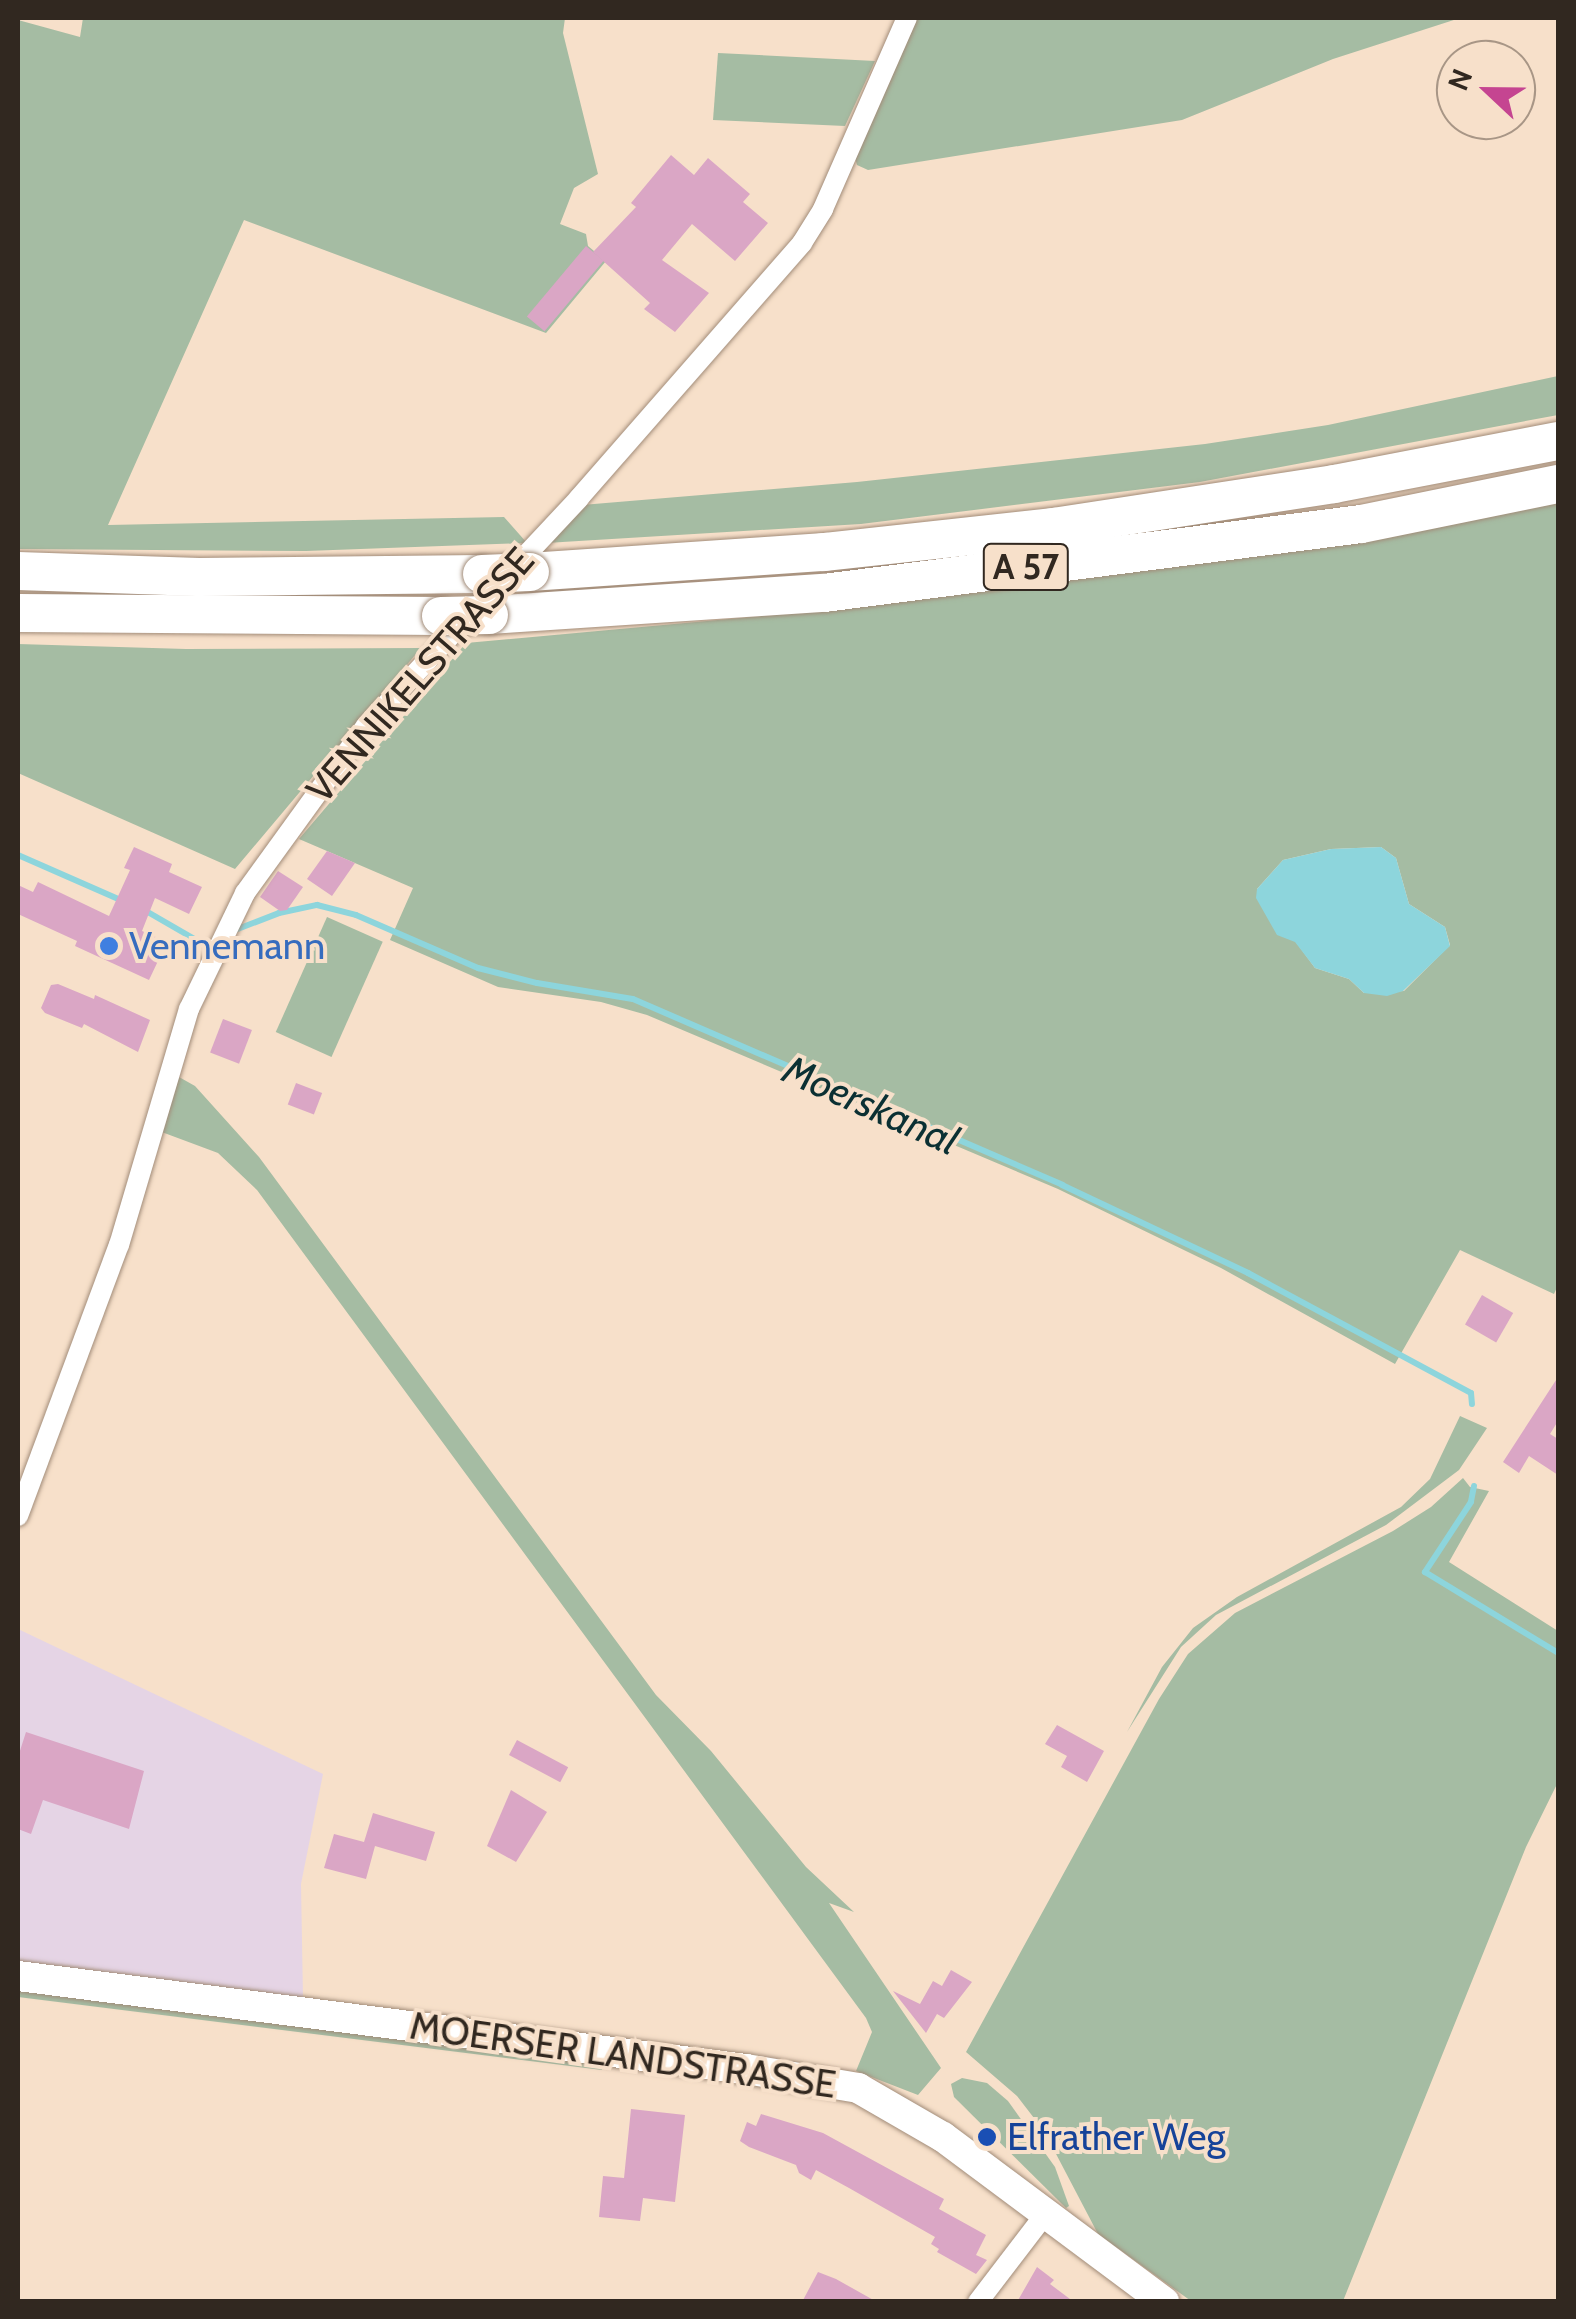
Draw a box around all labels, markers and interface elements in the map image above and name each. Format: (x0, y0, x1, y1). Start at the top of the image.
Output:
north arrow (1436, 40, 1536, 140)
text: N (1441, 64, 1480, 95)
road number: A 57 (981, 537, 1071, 597)
street label: VENNIKELSTRASSE (297, 538, 543, 812)
place label: Vennemann (129, 923, 325, 969)
marker: Vennemann (98, 935, 120, 957)
water label: Moerskanal (776, 1045, 966, 1165)
street label: MOERSER LANDSTRASSE (407, 2003, 839, 2107)
place label: Elfrather Weg (1007, 2114, 1225, 2160)
marker: Elfrather Weg (976, 2126, 998, 2148)

